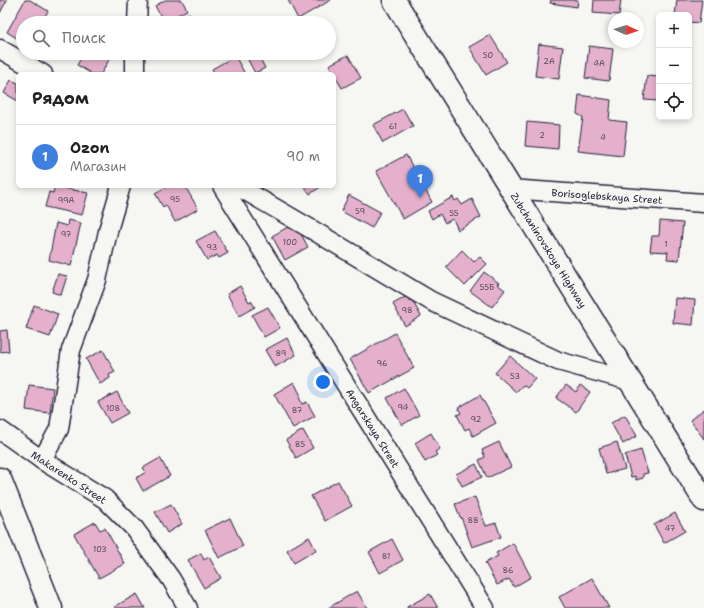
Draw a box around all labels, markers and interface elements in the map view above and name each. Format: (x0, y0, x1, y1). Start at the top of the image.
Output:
north arrow (608, 12, 644, 48)
map controls (656, 12, 692, 120)
button: + (656, 12, 692, 48)
search box (16, 16, 336, 60)
icon: search (30, 27, 52, 49)
text: Поиск (62, 28, 106, 48)
button: − (656, 48, 692, 84)
house number: 50 (483, 50, 493, 61)
house number: 2А (543, 56, 555, 67)
house number: 4А (593, 58, 605, 69)
button: locate (656, 84, 692, 120)
text: Рядом (32, 87, 89, 109)
house number: 61 (389, 121, 397, 132)
house number: 2 (539, 130, 545, 141)
house number: 4 (600, 132, 606, 143)
text: Ozon (70, 138, 110, 158)
text: 1 (42, 148, 48, 165)
text: 90 m (286, 148, 320, 165)
text: Магазин (70, 158, 126, 175)
pin: 1 (407, 165, 433, 198)
street label: Borisoglebskaya Street (551, 186, 663, 207)
street label: Zubchaninovskoye Highway (508, 190, 590, 311)
house number: 95 (170, 194, 180, 205)
house number: 99А (58, 195, 75, 206)
house number: 59 (355, 206, 365, 217)
house number: 55 (449, 208, 459, 219)
house number: 97 (61, 229, 72, 240)
house number: 100 (283, 237, 297, 248)
house number: 1 (664, 239, 668, 250)
house number: 93 (207, 242, 217, 253)
house number: 55Б (480, 282, 494, 293)
house number: 98 (401, 305, 413, 316)
house number: 89 (276, 348, 286, 359)
house number: 96 (376, 358, 388, 369)
house number: 53 (510, 371, 520, 382)
your location (313, 372, 333, 392)
street label: Angarskaya Street (343, 386, 402, 470)
house number: 94 (398, 402, 409, 413)
house number: 108 (106, 403, 120, 414)
house number: 87 (292, 405, 303, 416)
house number: 92 (471, 414, 482, 425)
house number: 85 (295, 439, 305, 450)
street label: Makarenko Street (29, 448, 109, 507)
house number: 88 (467, 515, 479, 526)
house number: 47 (665, 523, 676, 534)
house number: 103 (93, 544, 107, 555)
house number: 81 (382, 551, 390, 562)
house number: 86 (503, 565, 514, 576)

